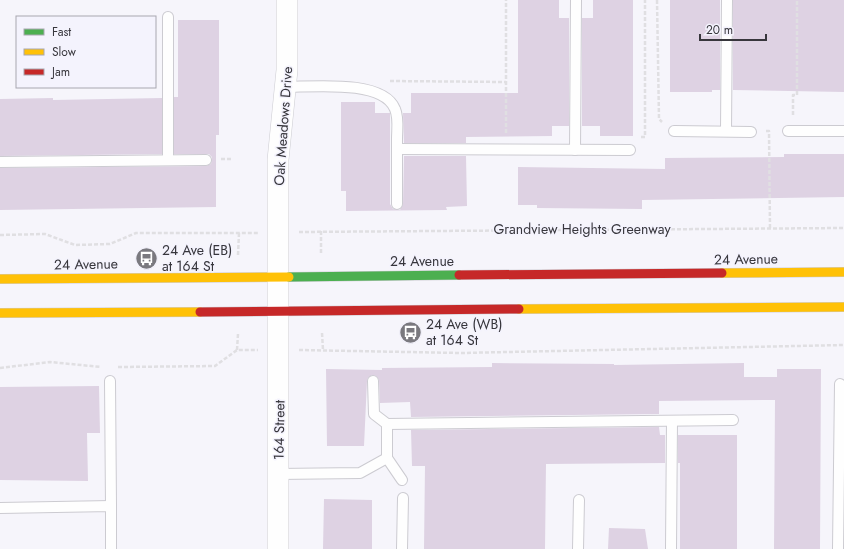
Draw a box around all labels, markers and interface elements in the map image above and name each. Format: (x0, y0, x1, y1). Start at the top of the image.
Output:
legend (16, 16, 156, 88)
scale bar (700, 16, 766, 42)
text: 20 m (706, 21, 733, 39)
text: Fast (52, 23, 71, 41)
text: Slow (52, 43, 77, 61)
text: Jam (50, 63, 70, 81)
street label: Oak Meadows Drive (269, 66, 297, 186)
street label: Grandview Heights Greenway (493, 219, 671, 239)
place label: 24 Ave (EB) at 164 St (162, 240, 232, 276)
bus stop icon: 24 Ave (EB) at 164 St (134, 245, 160, 271)
street label: 24 Avenue (714, 248, 778, 270)
street label: 24 Avenue (390, 251, 454, 271)
street label: 24 Avenue (54, 253, 118, 275)
place label: 24 Ave (WB) at 164 St (426, 314, 503, 350)
bus stop icon: 24 Ave (WB) at 164 St (397, 319, 423, 345)
street label: 164 Street (268, 399, 290, 460)

